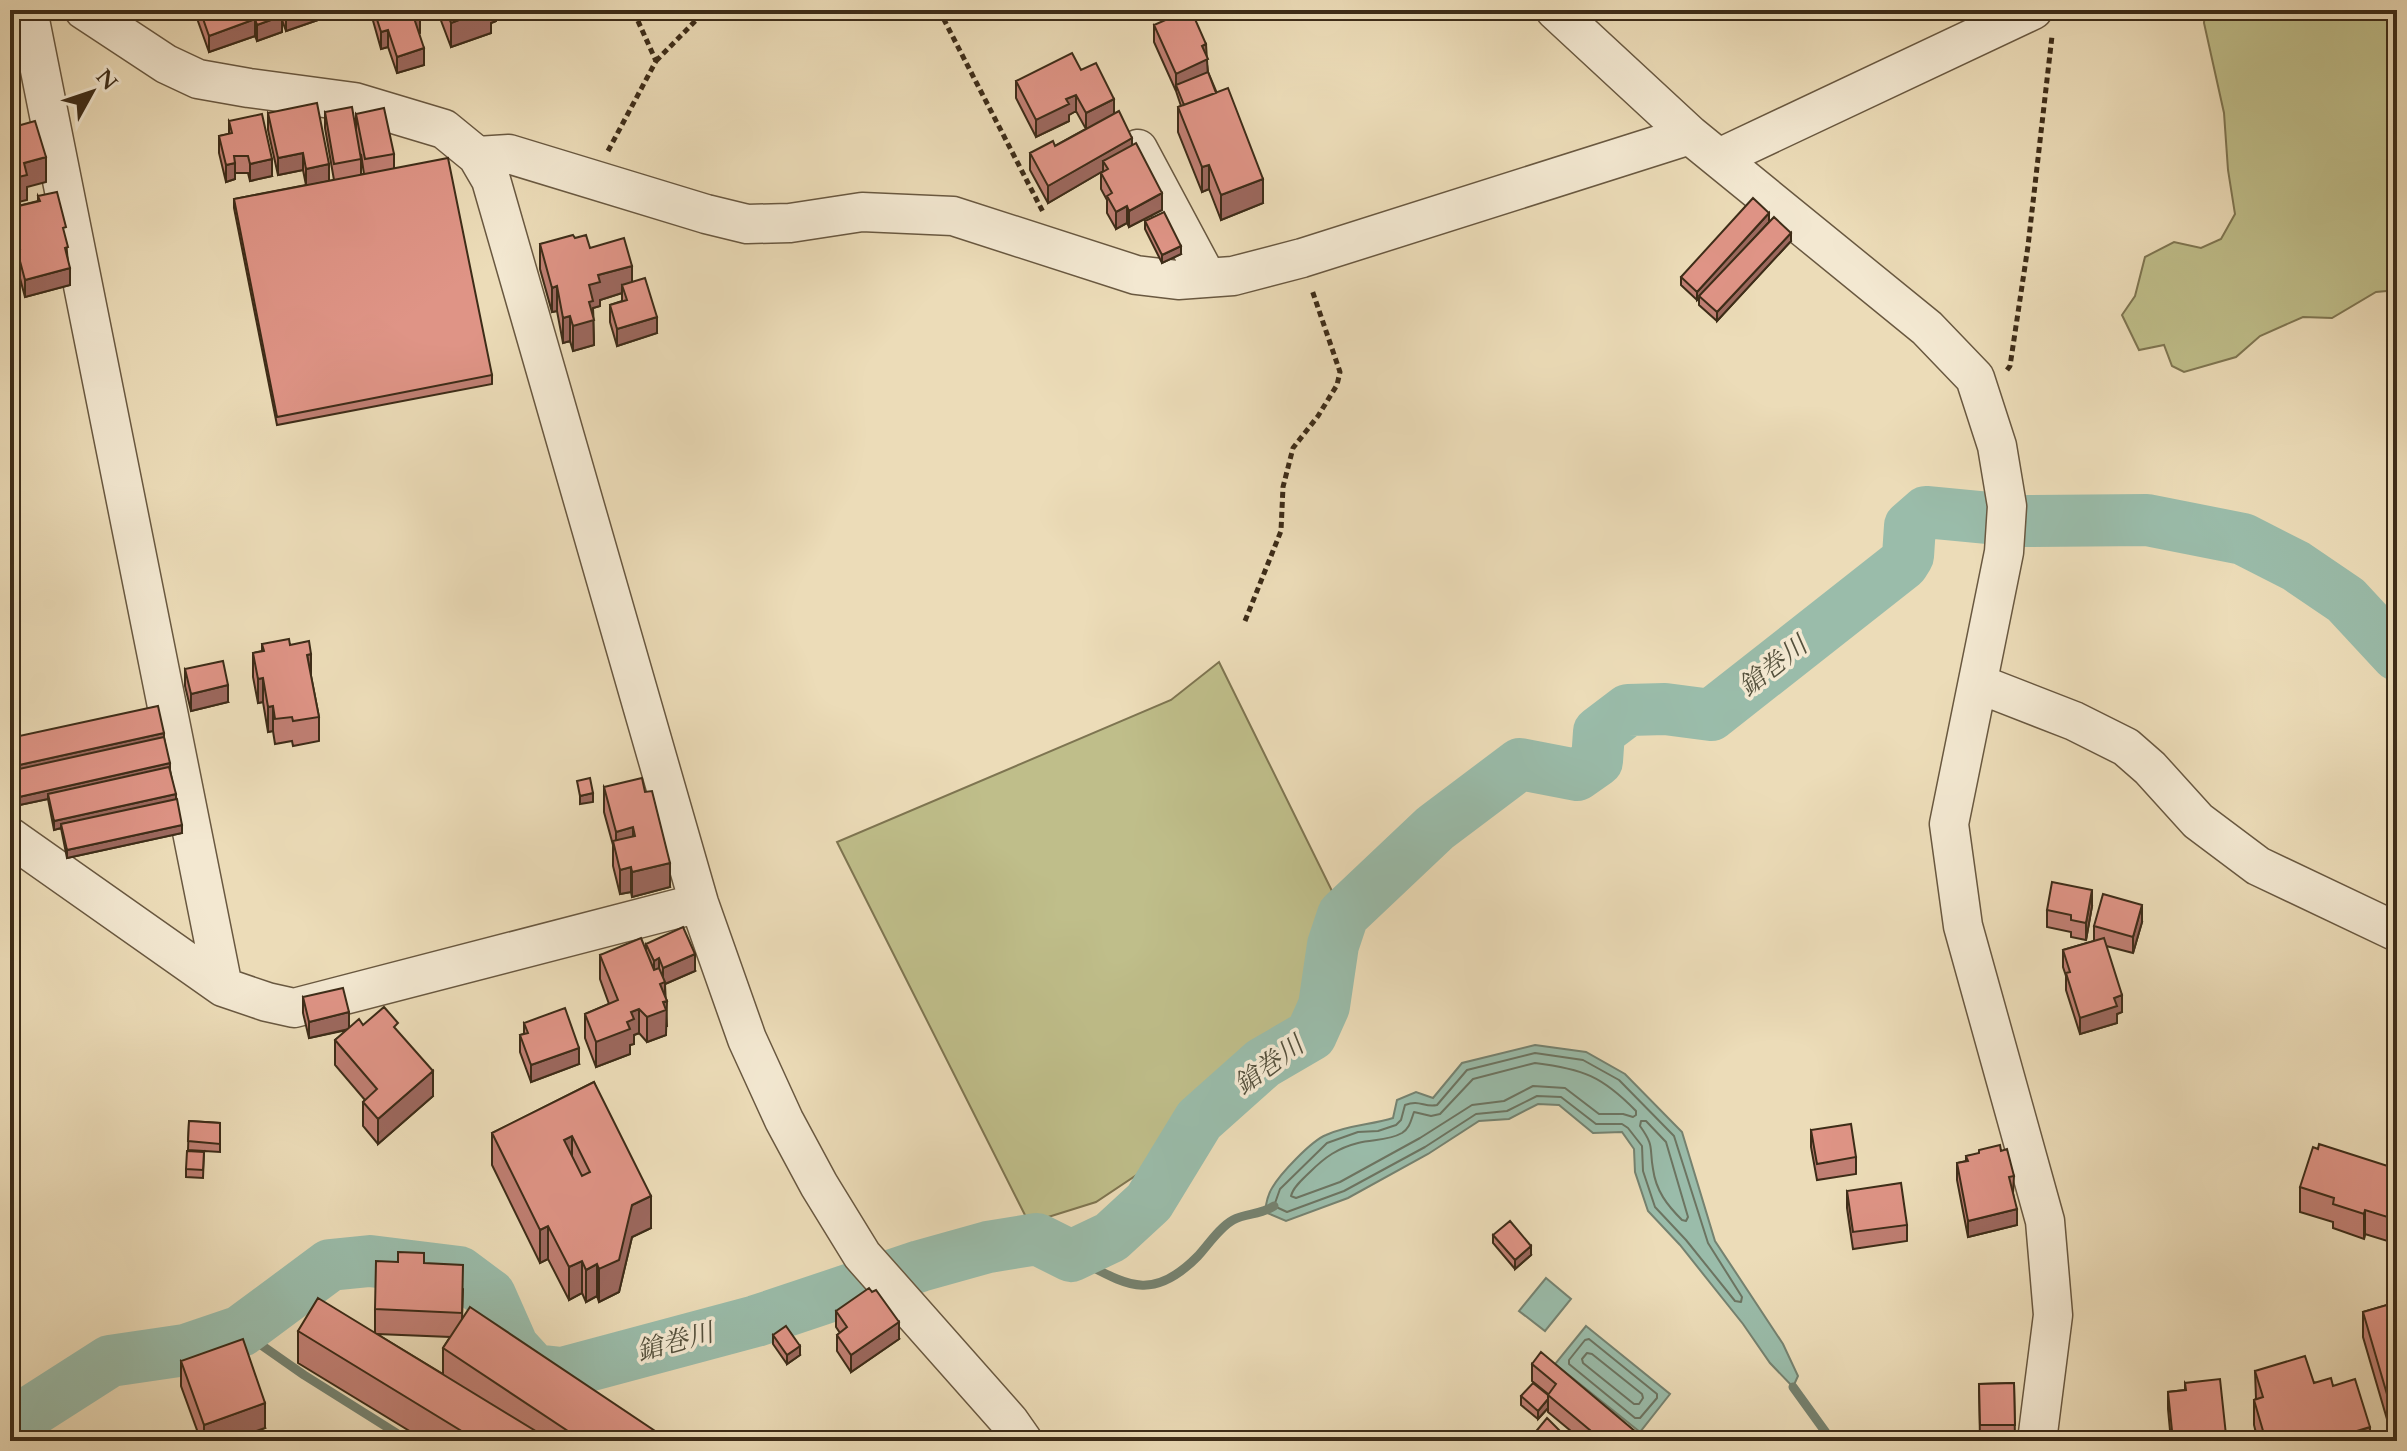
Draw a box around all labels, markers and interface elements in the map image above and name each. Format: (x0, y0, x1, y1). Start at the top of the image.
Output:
north arrow (52, 52, 132, 132)
text: N (89, 63, 124, 97)
water label: 鎗巻川 (1731, 626, 1817, 704)
water label: 鎗巻川 (1227, 1026, 1313, 1102)
water label: 鎗巻川 (633, 1314, 720, 1369)

